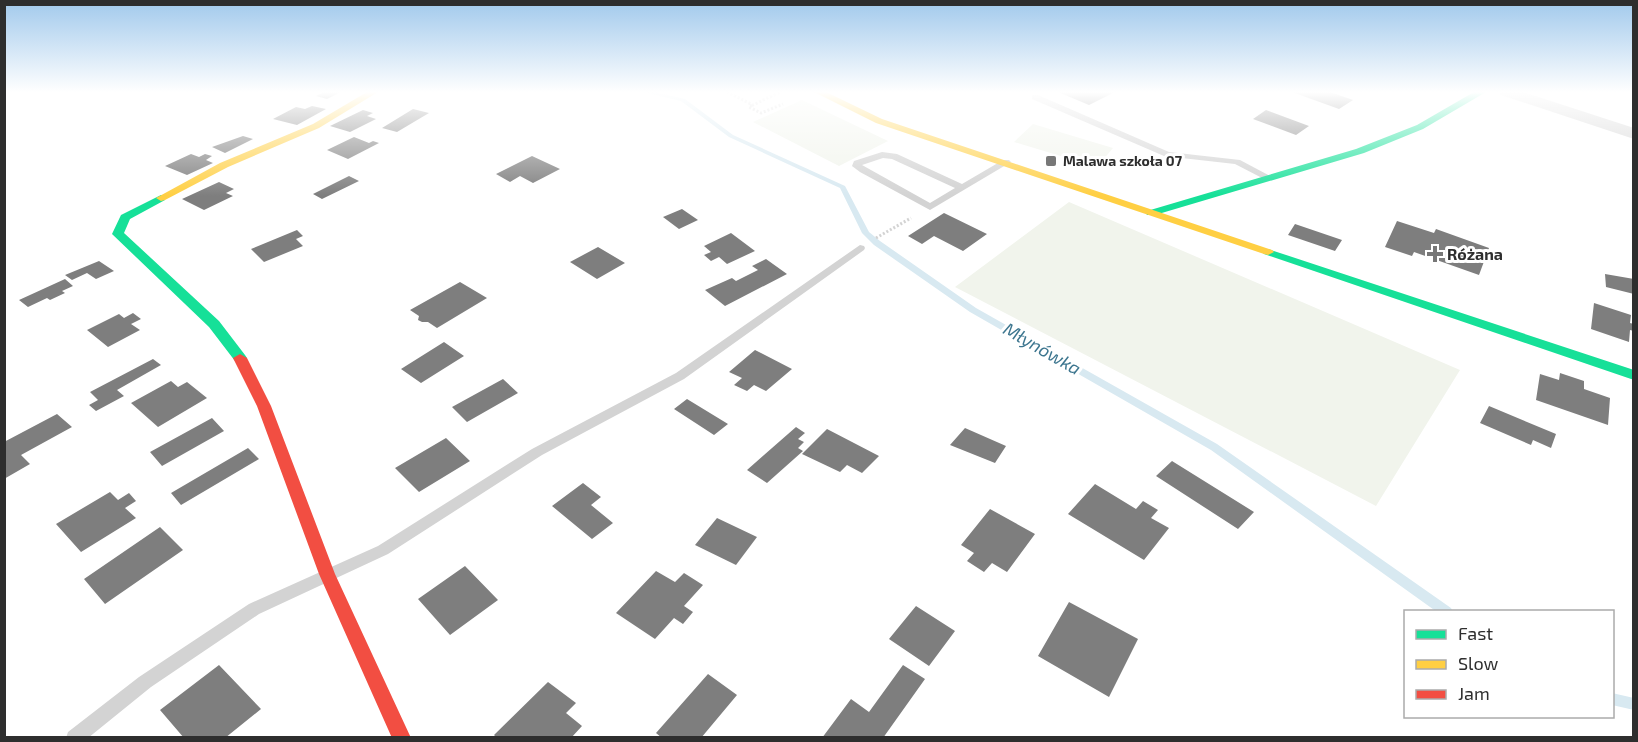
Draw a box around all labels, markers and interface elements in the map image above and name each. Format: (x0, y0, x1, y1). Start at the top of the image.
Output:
place label: Malawa szkoła 07 (1063, 152, 1183, 169)
marker: Malawa szkoła 07 (1044, 154, 1058, 168)
place label: Różana (1447, 244, 1503, 263)
marker: Różana (1428, 247, 1442, 261)
water label: Młynówka (1000, 317, 1085, 379)
legend (1404, 610, 1614, 718)
text: Fast (1458, 622, 1493, 644)
text: Slow (1458, 652, 1499, 674)
text: Jam (1458, 682, 1490, 704)

